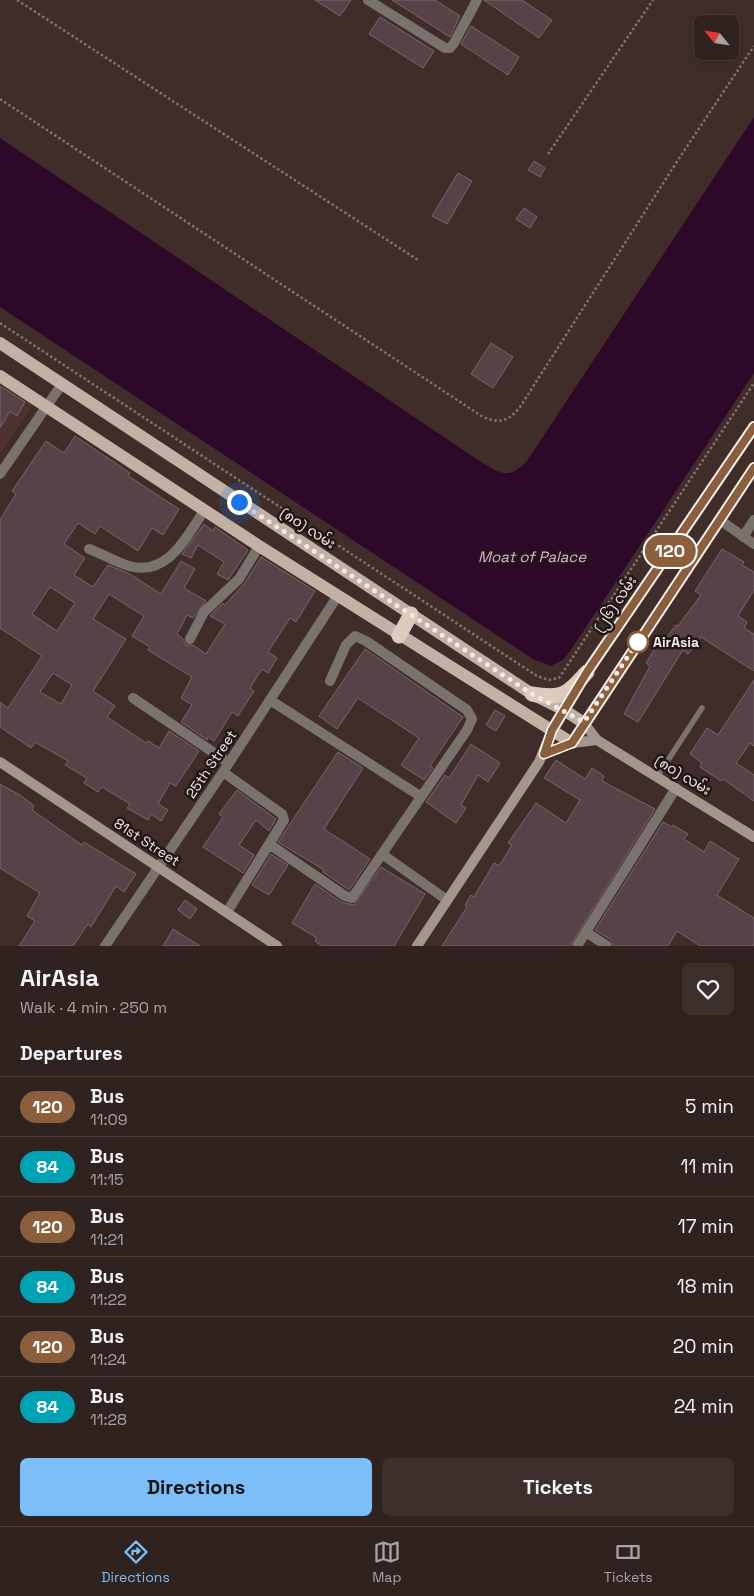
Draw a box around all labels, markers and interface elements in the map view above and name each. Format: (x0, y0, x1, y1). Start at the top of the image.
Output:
north arrow (694, 15, 739, 60)
map controls (694, 15, 739, 60)
your location (227, 490, 252, 515)
street label: (၈၀) လမ်း (277, 503, 340, 553)
line badge: 120 (641, 535, 699, 567)
text: 120 (655, 539, 685, 562)
water label: Moat of Palace (478, 547, 587, 566)
street label: (၂၆) လမ်း (589, 572, 643, 637)
marker: AirAsia (627, 631, 649, 653)
place label: AirAsia (653, 633, 699, 651)
street label: 25th Street (182, 727, 240, 801)
street label: (၈၀) လမ်း (652, 750, 715, 799)
street label: 81st Street (111, 814, 183, 870)
text: AirAsia (20, 962, 99, 993)
button: heart (682, 963, 734, 1015)
text: Walk · 4 min · 250 m (20, 997, 167, 1018)
text: Departures (20, 1041, 123, 1066)
text: Bus (90, 1084, 124, 1109)
text: 5 min (685, 1094, 734, 1119)
text: 120 (32, 1095, 63, 1118)
text: 11:09 (90, 1109, 127, 1130)
text: Bus (90, 1144, 124, 1169)
text: 11 min (681, 1154, 734, 1179)
text: 84 (36, 1155, 59, 1178)
text: 11:15 (90, 1169, 124, 1190)
text: Bus (90, 1204, 124, 1229)
text: 17 min (678, 1214, 734, 1239)
text: 120 (32, 1215, 63, 1238)
text: 11:21 (90, 1229, 124, 1250)
text: Bus (90, 1264, 124, 1289)
text: 18 min (677, 1274, 734, 1299)
text: 84 (36, 1275, 59, 1298)
text: 11:22 (90, 1289, 127, 1310)
text: Bus (90, 1324, 124, 1349)
text: 20 min (673, 1334, 734, 1359)
text: 120 (32, 1335, 63, 1358)
text: 11:24 (90, 1349, 127, 1370)
text: Bus (90, 1384, 124, 1409)
text: 24 min (674, 1394, 734, 1419)
text: 84 (36, 1395, 59, 1418)
text: 11:28 (90, 1409, 127, 1430)
button: Directions (20, 1458, 372, 1516)
button: Tickets (382, 1458, 734, 1516)
tab: Directions (101, 1538, 170, 1586)
tab: Map (372, 1538, 401, 1586)
tab: Tickets (604, 1538, 653, 1586)

